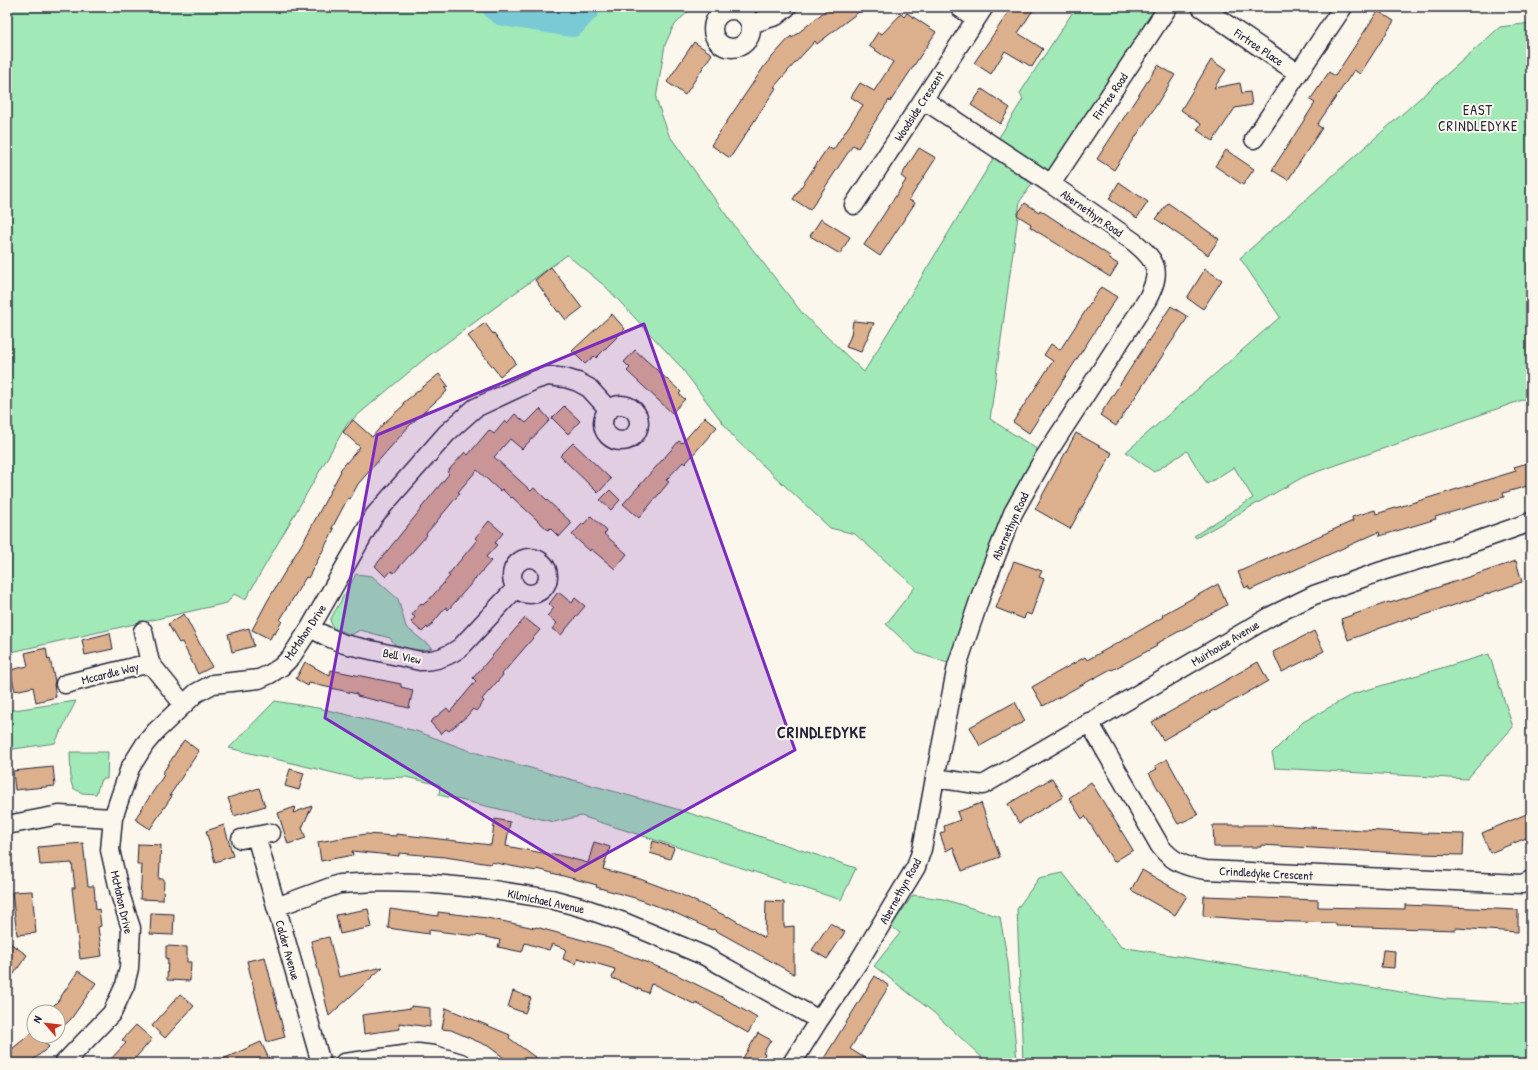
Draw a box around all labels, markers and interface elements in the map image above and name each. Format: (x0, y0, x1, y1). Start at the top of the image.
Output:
street label: Firtree Place (1230, 24, 1287, 70)
street label: Woodside Crescent (890, 67, 949, 145)
street label: Firtree Road (1088, 69, 1132, 123)
district label: EAST CRINDLEDYKE (1438, 100, 1518, 135)
street label: Abernethyn Road (1057, 185, 1127, 241)
street label: Abernethyn Road (987, 489, 1033, 563)
street label: McMahon Drive (280, 600, 330, 663)
street label: Muirhouse Avenue (1188, 616, 1262, 670)
street label: Bell View (381, 644, 423, 668)
street label: Mccardle Way (80, 658, 140, 688)
district label: CRINDLEDYKE (777, 721, 867, 743)
street label: Abernethyn Road (875, 855, 925, 927)
street label: Crindledyke Crescent (1219, 862, 1314, 884)
street label: McMahon Drive (106, 869, 138, 935)
street label: Kilmichael Avenue (506, 885, 586, 918)
street label: Calder Avenue (271, 918, 305, 982)
north arrow (26, 1004, 66, 1044)
text: N (30, 1013, 45, 1025)

